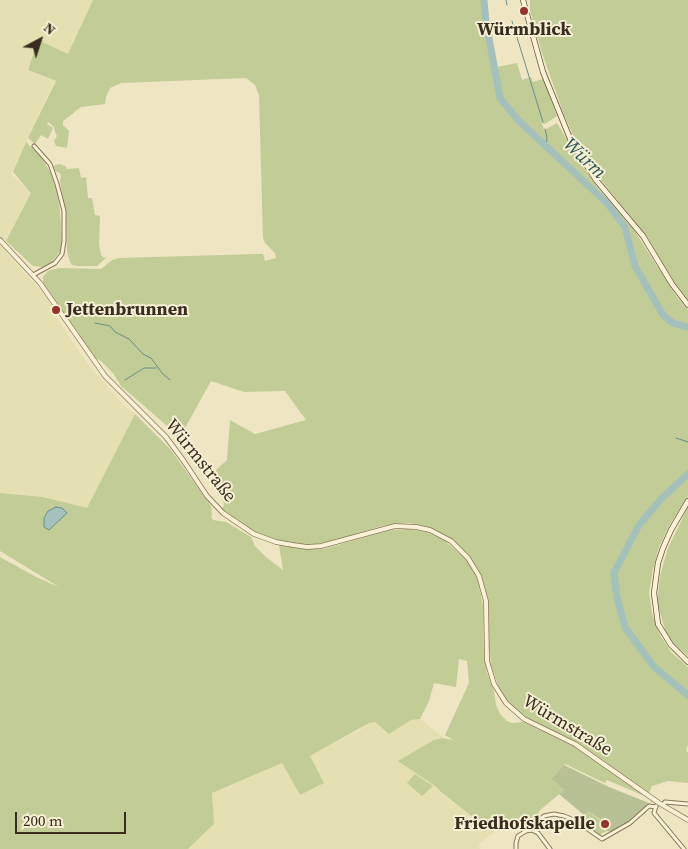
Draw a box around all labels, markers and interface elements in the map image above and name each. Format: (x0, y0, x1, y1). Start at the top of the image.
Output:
marker: Würmblick (518, 5, 530, 17)
north arrow (15, 15, 65, 65)
text: N (39, 18, 60, 39)
place label: Würmblick (477, 19, 571, 41)
water label: Würm (558, 134, 610, 184)
place label: Jettenbrunnen (66, 299, 188, 321)
marker: Jettenbrunnen (50, 304, 62, 316)
street label: Würmstraße (160, 415, 240, 507)
street label: Würmstraße (518, 691, 616, 761)
scale bar (18, 802, 129, 834)
text: 200 m (23, 810, 63, 831)
place label: Friedhofskapelle (454, 813, 595, 835)
marker: Friedhofskapelle (599, 818, 611, 830)

